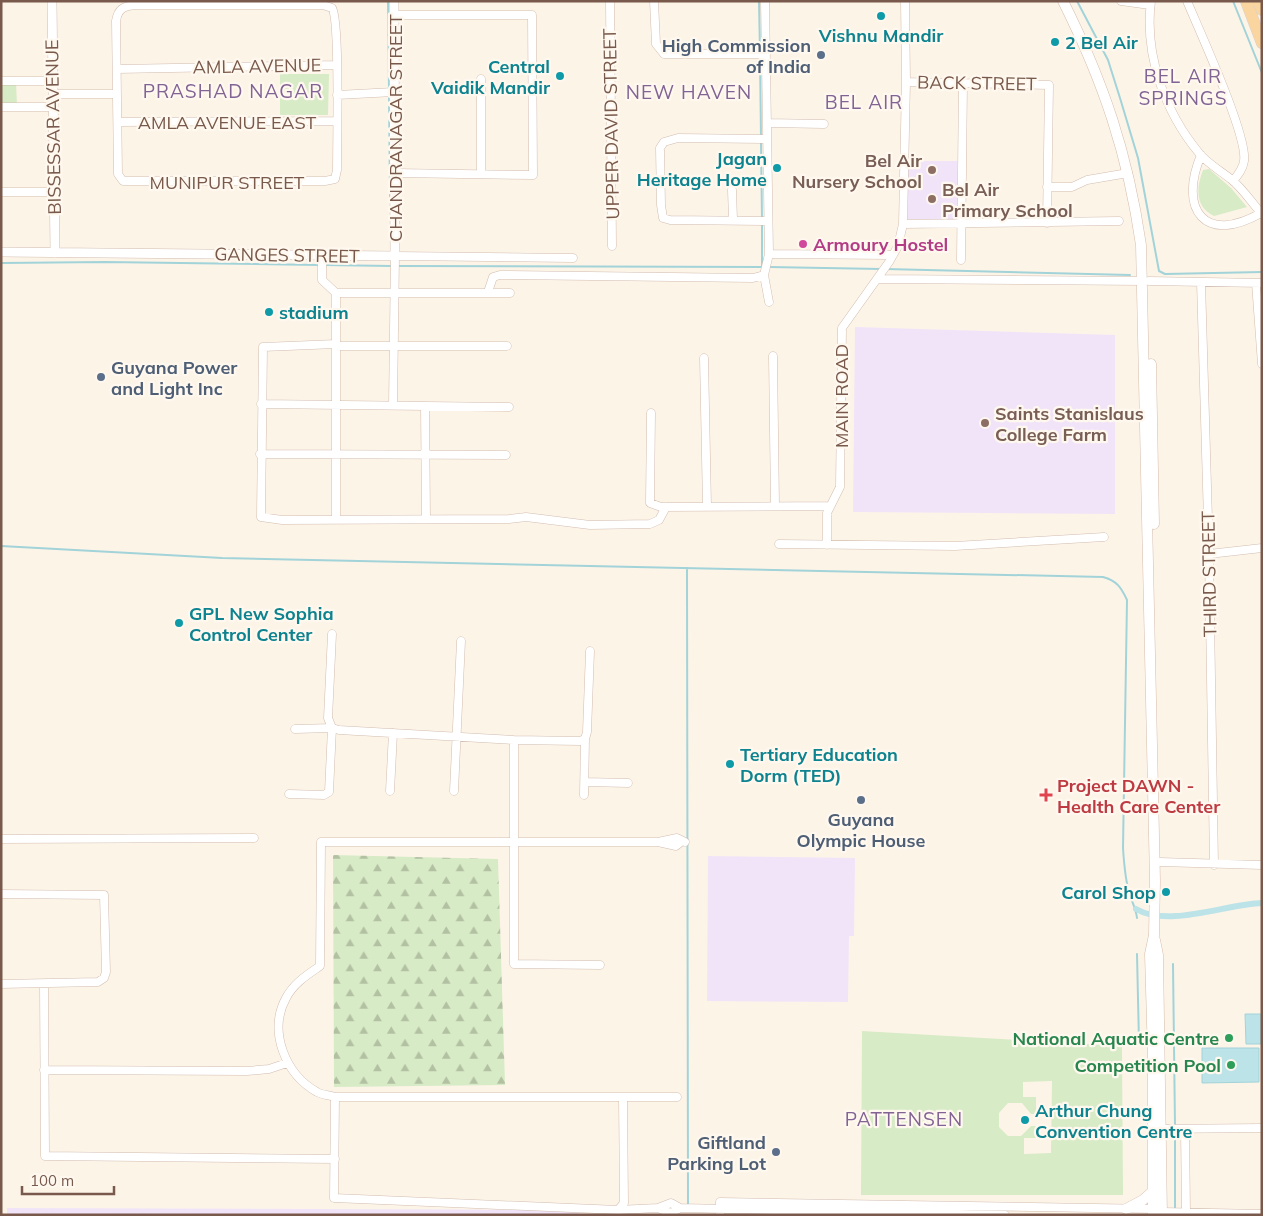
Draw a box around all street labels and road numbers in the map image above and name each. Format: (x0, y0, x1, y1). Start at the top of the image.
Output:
street label: CHANDRANAGAR STREET (384, 14, 407, 242)
street label: UPPER DAVID STREET (598, 28, 624, 220)
street label: BISSESSAR AVENUE (40, 39, 66, 215)
street label: AMLA AVENUE (193, 53, 321, 79)
street label: BACK STREET (917, 70, 1037, 96)
street label: AMLA AVENUE EAST (138, 111, 316, 134)
street label: MUNIPUR STREET (150, 171, 305, 194)
street label: GANGES STREET (214, 242, 360, 268)
street label: MAIN ROAD (830, 344, 853, 448)
street label: THIRD STREET (1196, 511, 1222, 637)

